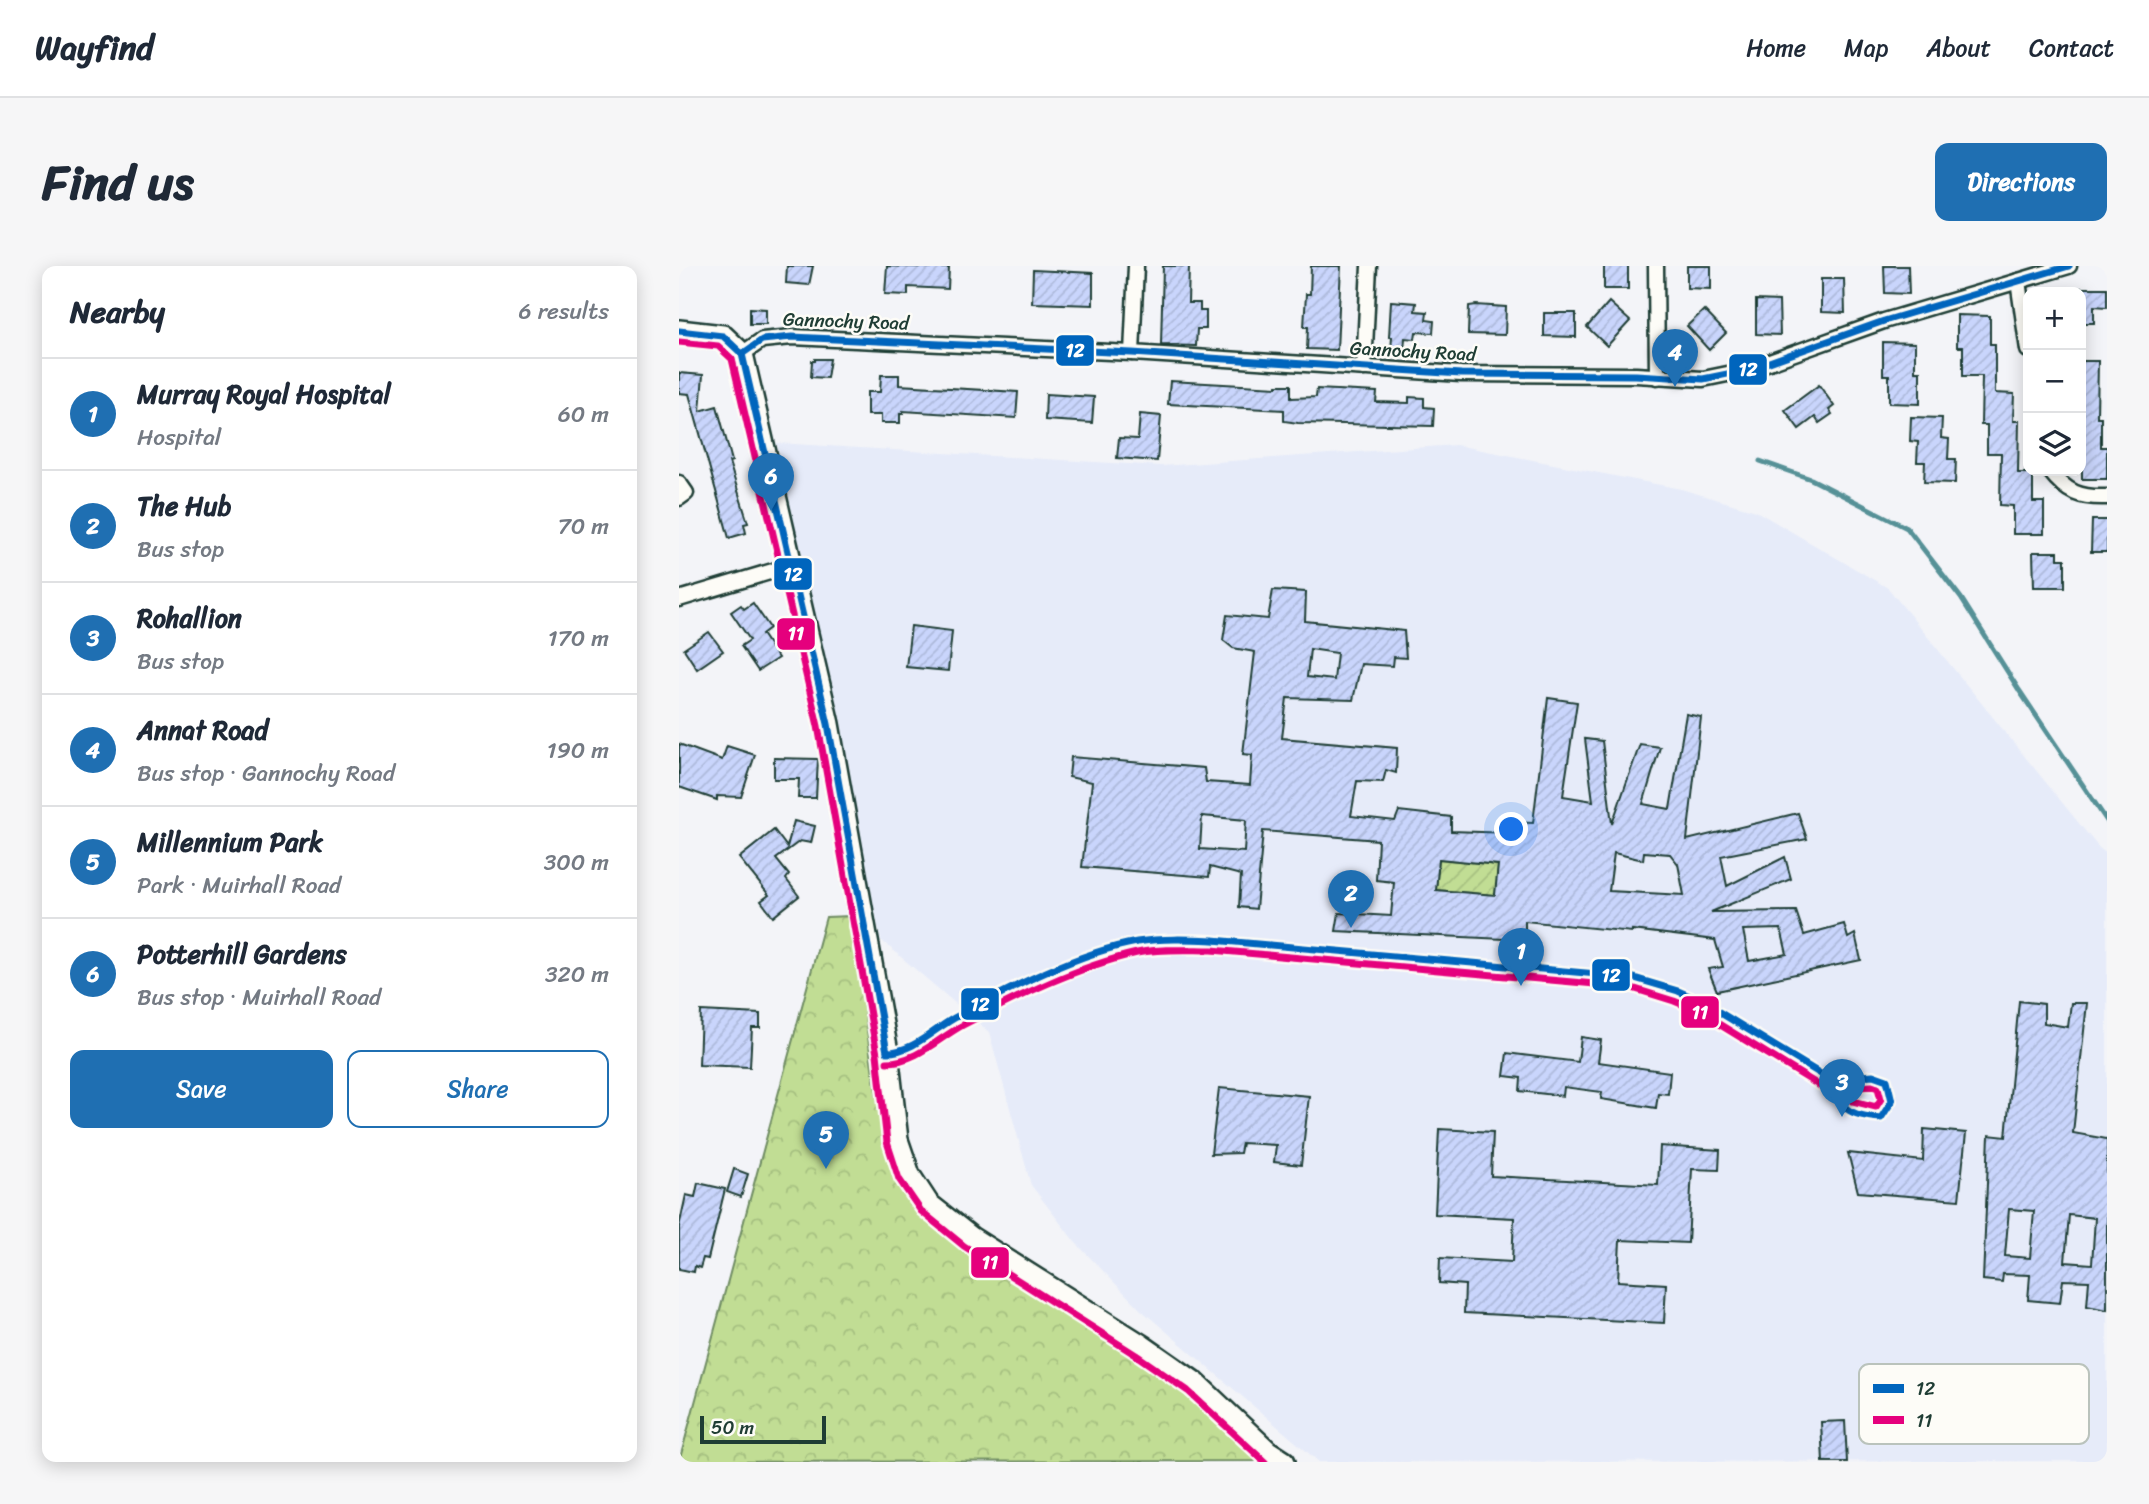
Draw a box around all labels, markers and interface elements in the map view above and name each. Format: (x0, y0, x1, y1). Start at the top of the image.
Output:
text: Wayfind (35, 19, 154, 77)
text: Home (1746, 27, 1806, 69)
text: Map (1844, 27, 1888, 69)
text: About (1926, 27, 1991, 69)
text: Contact (2029, 27, 2114, 69)
text: Find us (42, 139, 194, 226)
button: Directions (1935, 143, 2107, 221)
text: Nearby (70, 285, 165, 339)
map controls (2023, 287, 2086, 476)
button: + (2023, 287, 2086, 350)
text: 6 results (519, 291, 609, 332)
street label: Gannochy Road (782, 302, 912, 340)
pin: 4 (1652, 329, 1698, 387)
street label: Gannochy Road (1349, 331, 1479, 371)
line badge: 12 (1055, 334, 1095, 367)
text: 12 (1065, 334, 1085, 367)
button: − (2023, 350, 2086, 413)
line badge: 12 (1728, 353, 1768, 386)
text: 12 (1738, 353, 1758, 386)
text: Murray Royal Hospital (137, 371, 391, 417)
text: 1 (88, 394, 98, 435)
text: 60 m (558, 394, 609, 435)
button: layers (2023, 413, 2086, 476)
text: Hospital (137, 417, 221, 458)
pin: 6 (748, 453, 794, 511)
text: The Hub (137, 483, 231, 529)
text: 2 (86, 506, 100, 547)
text: 70 m (558, 506, 609, 547)
text: Bus stop (137, 529, 224, 570)
line badge: 12 (773, 557, 813, 591)
text: 12 (783, 558, 803, 591)
text: Rohallion (137, 595, 242, 641)
line badge: 11 (776, 617, 816, 651)
text: 11 (788, 617, 804, 650)
text: 3 (87, 618, 99, 659)
text: 170 m (548, 618, 609, 659)
text: Bus stop (137, 641, 224, 682)
text: Annat Road (137, 707, 268, 753)
text: 4 (86, 730, 100, 771)
text: 190 m (547, 730, 609, 771)
text: Bus stop · Gannochy Road (137, 753, 395, 794)
your location (1494, 812, 1528, 846)
text: Millennium Park (137, 819, 323, 865)
text: 5 (86, 842, 100, 883)
text: 300 m (544, 842, 609, 883)
text: Park · Muirhall Road (137, 865, 341, 906)
pin: 2 (1328, 870, 1374, 928)
pin: 1 (1498, 928, 1544, 986)
text: Potterhill Gardens (137, 931, 347, 977)
text: 6 (86, 954, 100, 995)
text: 320 m (545, 954, 609, 995)
line badge: 12 (1591, 958, 1631, 992)
text: 12 (1601, 959, 1621, 992)
text: Bus stop · Muirhall Road (137, 977, 381, 1018)
line badge: 12 (960, 987, 1000, 1021)
text: 12 (970, 988, 990, 1021)
line badge: 11 (1680, 995, 1720, 1029)
text: 11 (1692, 996, 1708, 1029)
button: Save (70, 1050, 333, 1128)
button: Share (347, 1050, 609, 1128)
pin: 3 (1819, 1059, 1865, 1117)
pin: 5 (803, 1111, 849, 1169)
line badge: 11 (970, 1246, 1010, 1279)
text: 11 (982, 1246, 998, 1279)
legend (1859, 1364, 2089, 1444)
text: 12 (1916, 1372, 1935, 1405)
text: 11 (1916, 1404, 1932, 1437)
text: 50 m (711, 1411, 754, 1444)
scale bar (700, 1413, 826, 1445)

